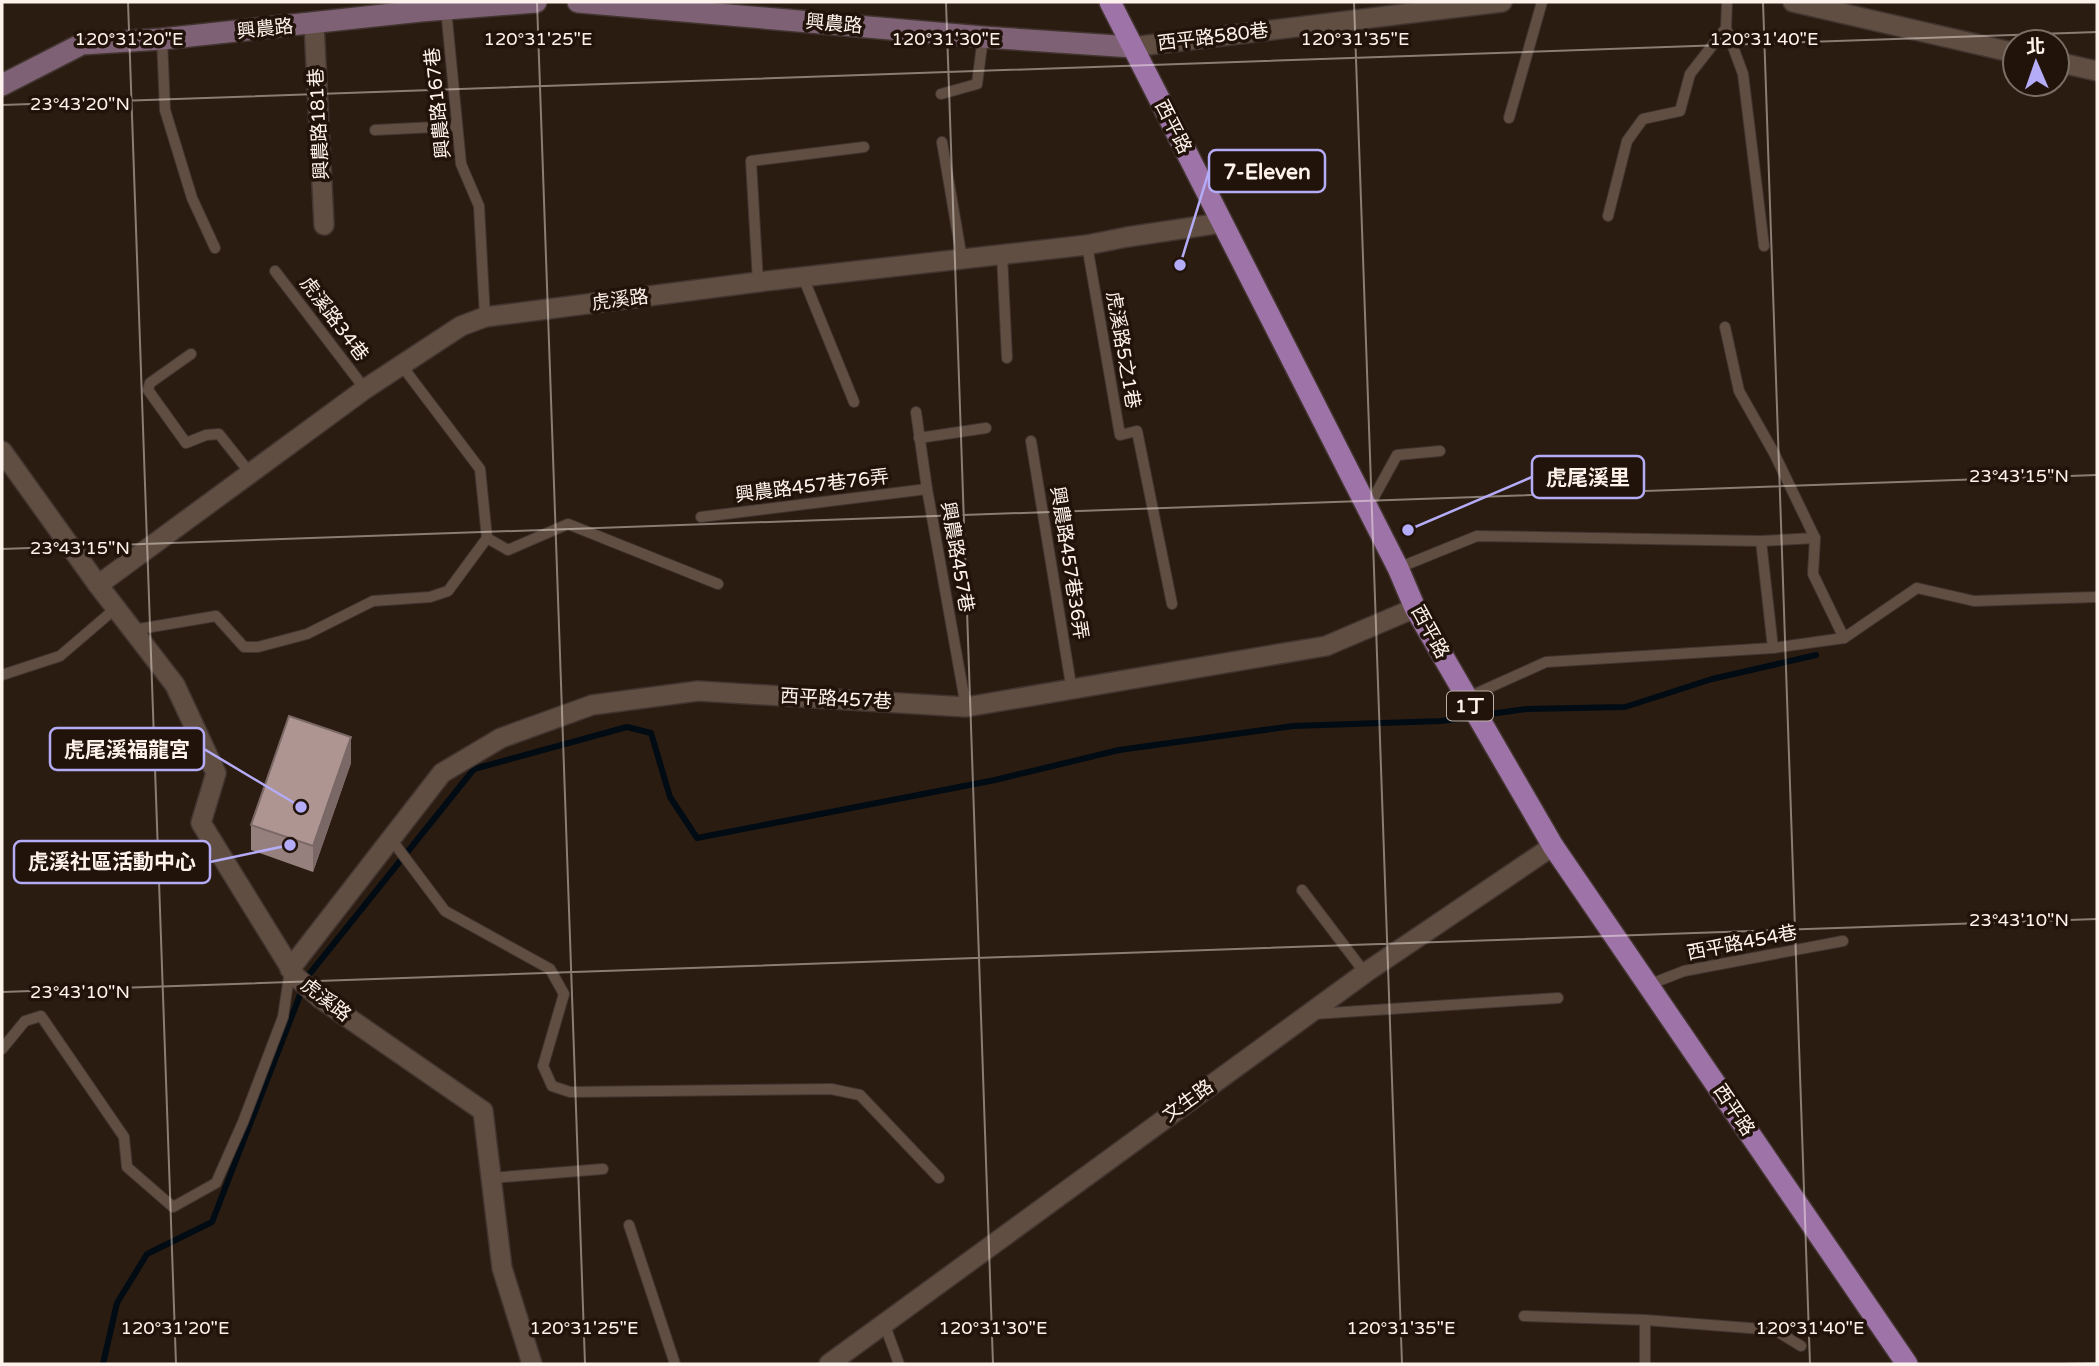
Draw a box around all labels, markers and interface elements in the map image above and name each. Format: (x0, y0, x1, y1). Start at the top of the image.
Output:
street label: 興農路 (805, 11, 863, 37)
street label: 興農路 (235, 15, 295, 43)
street label: 西平路580巷 (1156, 19, 1270, 55)
text: 120°31'20"E (75, 28, 183, 50)
text: 120°31'25"E (484, 28, 592, 50)
text: 120°31'30"E (892, 28, 1000, 50)
text: 120°31'35"E (1301, 28, 1409, 50)
text: 120°31'40"E (1710, 28, 1818, 50)
north arrow (2001, 28, 2071, 98)
text: 北 (2026, 36, 2045, 58)
street label: 興農路167巷 (421, 46, 455, 160)
street label: 興農路181巷 (305, 68, 333, 180)
text: 23°43'20"N (30, 93, 130, 115)
street label: 西平路 (1150, 97, 1196, 157)
callout: 7-Eleven (1209, 150, 1325, 192)
text: 7-Eleven (1223, 160, 1311, 185)
street label: 虎溪路34巷 (295, 272, 373, 366)
street label: 虎溪路 (590, 286, 650, 314)
street label: 虎溪路5之1巷 (1102, 290, 1144, 410)
callout: 虎尾溪里 (1532, 456, 1644, 498)
text: 23°43'15"N (1969, 465, 2069, 487)
street label: 興農路457巷76弄 (734, 466, 890, 506)
text: 虎尾溪里 (1546, 466, 1630, 491)
street label: 興農路457巷36弄 (1046, 485, 1092, 641)
street label: 興農路457巷 (936, 500, 978, 614)
text: 23°43'15"N (30, 537, 130, 559)
street label: 西平路 (1407, 602, 1453, 662)
street label: 西平路457巷 (780, 685, 892, 713)
road number: 1丁 (1447, 692, 1493, 720)
callout: 虎尾溪福龍宮 (50, 728, 204, 770)
text: 虎尾溪福龍宮 (64, 738, 190, 763)
callout: 虎溪社區活動中心 (14, 841, 210, 883)
text: 虎溪社區活動中心 (28, 850, 196, 875)
text: 23°43'10"N (1969, 909, 2069, 931)
street label: 西平路454巷 (1685, 922, 1799, 964)
street label: 虎溪路 (297, 974, 355, 1026)
text: 23°43'10"N (30, 981, 130, 1003)
street label: 文生路 (1158, 1075, 1218, 1127)
street label: 西平路 (1709, 1080, 1759, 1140)
text: 120°31'20"E (121, 1317, 229, 1339)
text: 120°31'25"E (530, 1317, 638, 1339)
text: 120°31'30"E (939, 1317, 1047, 1339)
text: 120°31'35"E (1347, 1317, 1455, 1339)
text: 120°31'40"E (1756, 1317, 1864, 1339)

